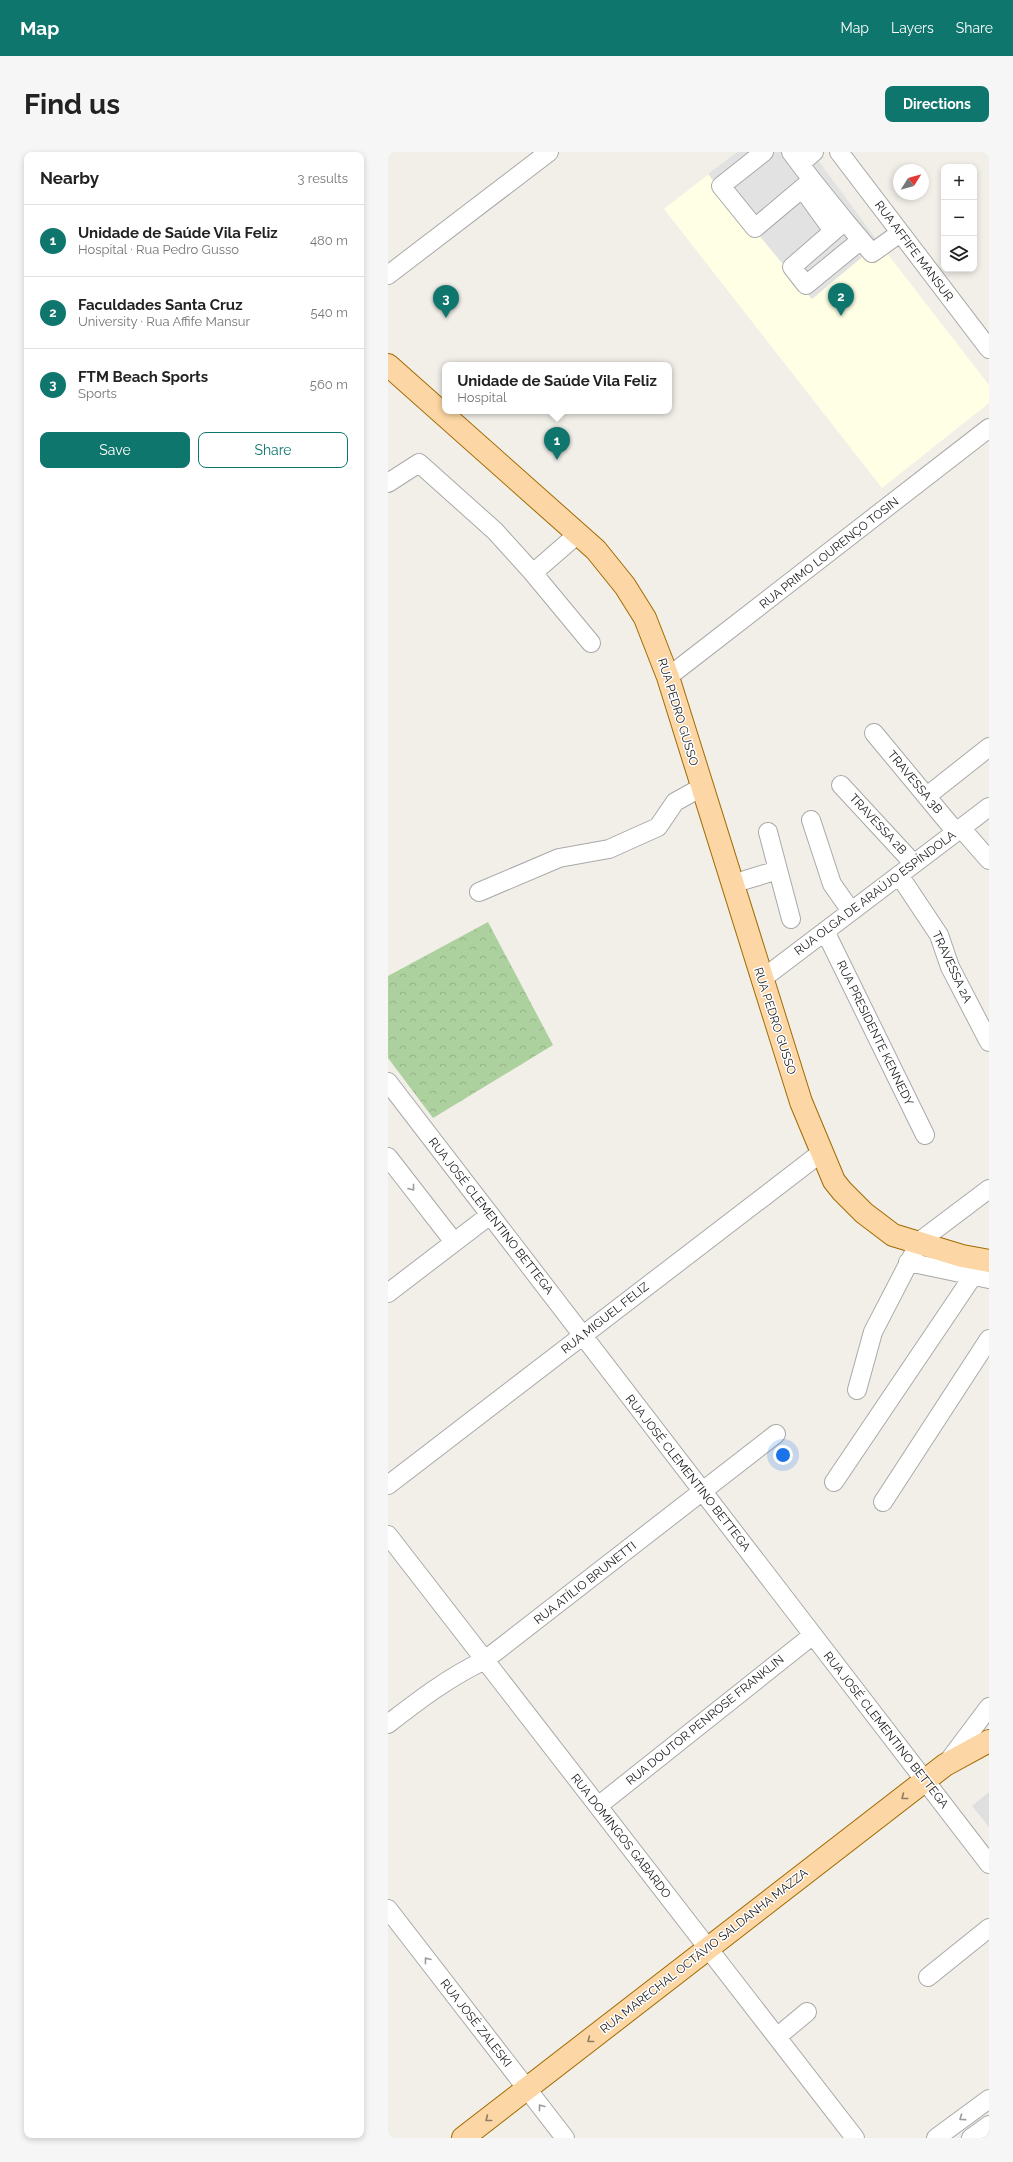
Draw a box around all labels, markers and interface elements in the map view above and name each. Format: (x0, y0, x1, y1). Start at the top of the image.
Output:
text: Map (20, 17, 59, 39)
text: Map (841, 20, 869, 36)
text: Layers (891, 20, 934, 36)
text: Share (956, 20, 993, 36)
button: Directions (885, 86, 989, 122)
text: Find us (24, 88, 120, 121)
north arrow (893, 164, 929, 200)
map controls (941, 164, 977, 272)
button: + (941, 164, 977, 200)
text: Nearby (40, 168, 99, 188)
text: 3 results (298, 171, 348, 186)
street label: RUA AFFIFE MANSUR (872, 198, 956, 304)
button: − (941, 200, 977, 236)
text: Unidade de Saúde Vila Feliz (78, 224, 278, 242)
text: 1 (50, 233, 56, 248)
text: 480 m (310, 233, 348, 248)
button: layers (941, 236, 977, 272)
text: Hospital · Rua Pedro Gusso (78, 242, 239, 257)
pin: 2 (828, 283, 854, 316)
pin: 3 (433, 285, 459, 318)
text: Faculdades Santa Cruz (78, 296, 243, 314)
text: 2 (49, 305, 57, 320)
text: 540 m (311, 305, 348, 320)
text: University · Rua Affife Mansur (78, 314, 250, 329)
popup (442, 362, 672, 414)
text: FTM Beach Sports (78, 368, 208, 386)
text: Unidade de Saúde Vila Feliz (457, 372, 657, 390)
text: 3 (49, 377, 57, 392)
text: 560 m (310, 377, 348, 392)
text: Sports (78, 386, 117, 401)
text: Hospital (457, 390, 507, 405)
pin: 1 (544, 427, 570, 460)
button: Save (40, 432, 190, 468)
button: Share (198, 432, 348, 468)
street label: RUA PRIMO LOURENÇO TOSIN (757, 494, 901, 612)
street label: RUA PEDRO GUSSO (655, 656, 701, 768)
street label: TRAVESSA 3B (885, 748, 945, 816)
street label: TRAVESSA 2B (846, 791, 910, 857)
street label: RUA OLGA DE ARAÚJO ESPÍNDOLA (792, 828, 958, 958)
street label: TRAVESSA 2A (929, 929, 975, 1005)
street label: RUA PRESIDENTE KENNEDY (834, 958, 916, 1108)
street label: RUA PEDRO GUSSO (751, 966, 799, 1076)
street label: RUA JOSÉ CLEMENTINO BETTEGA (426, 1135, 556, 1297)
one-way arrow (407, 1183, 414, 1190)
street label: RUA MIGUEL FELIZ (558, 1279, 652, 1357)
street label: RUA JOSÉ CLEMENTINO BETTEGA (623, 1392, 753, 1554)
your location (773, 1445, 793, 1465)
street label: RUA ATÍLIO BRUNETTI (531, 1539, 639, 1627)
street label: RUA JOSÉ CLEMENTINO BETTEGA (821, 1649, 951, 1811)
street label: RUA DOUTOR PENROSE FRANKLIN (623, 1652, 787, 1788)
street label: RUA DOMINGOS GABARDO (568, 1771, 674, 1901)
one-way arrow (901, 1793, 908, 1800)
street label: RUA MARECHAL OCTÁVIO SALDANHA MAZZA (597, 1866, 811, 2036)
one-way arrow (425, 1957, 432, 1964)
street label: RUA JOSÉ ZALESKI (437, 1976, 515, 2070)
one-way arrow (588, 2035, 595, 2042)
one-way arrow (539, 2105, 546, 2112)
one-way arrow (960, 2113, 967, 2120)
one-way arrow (485, 2115, 492, 2122)

